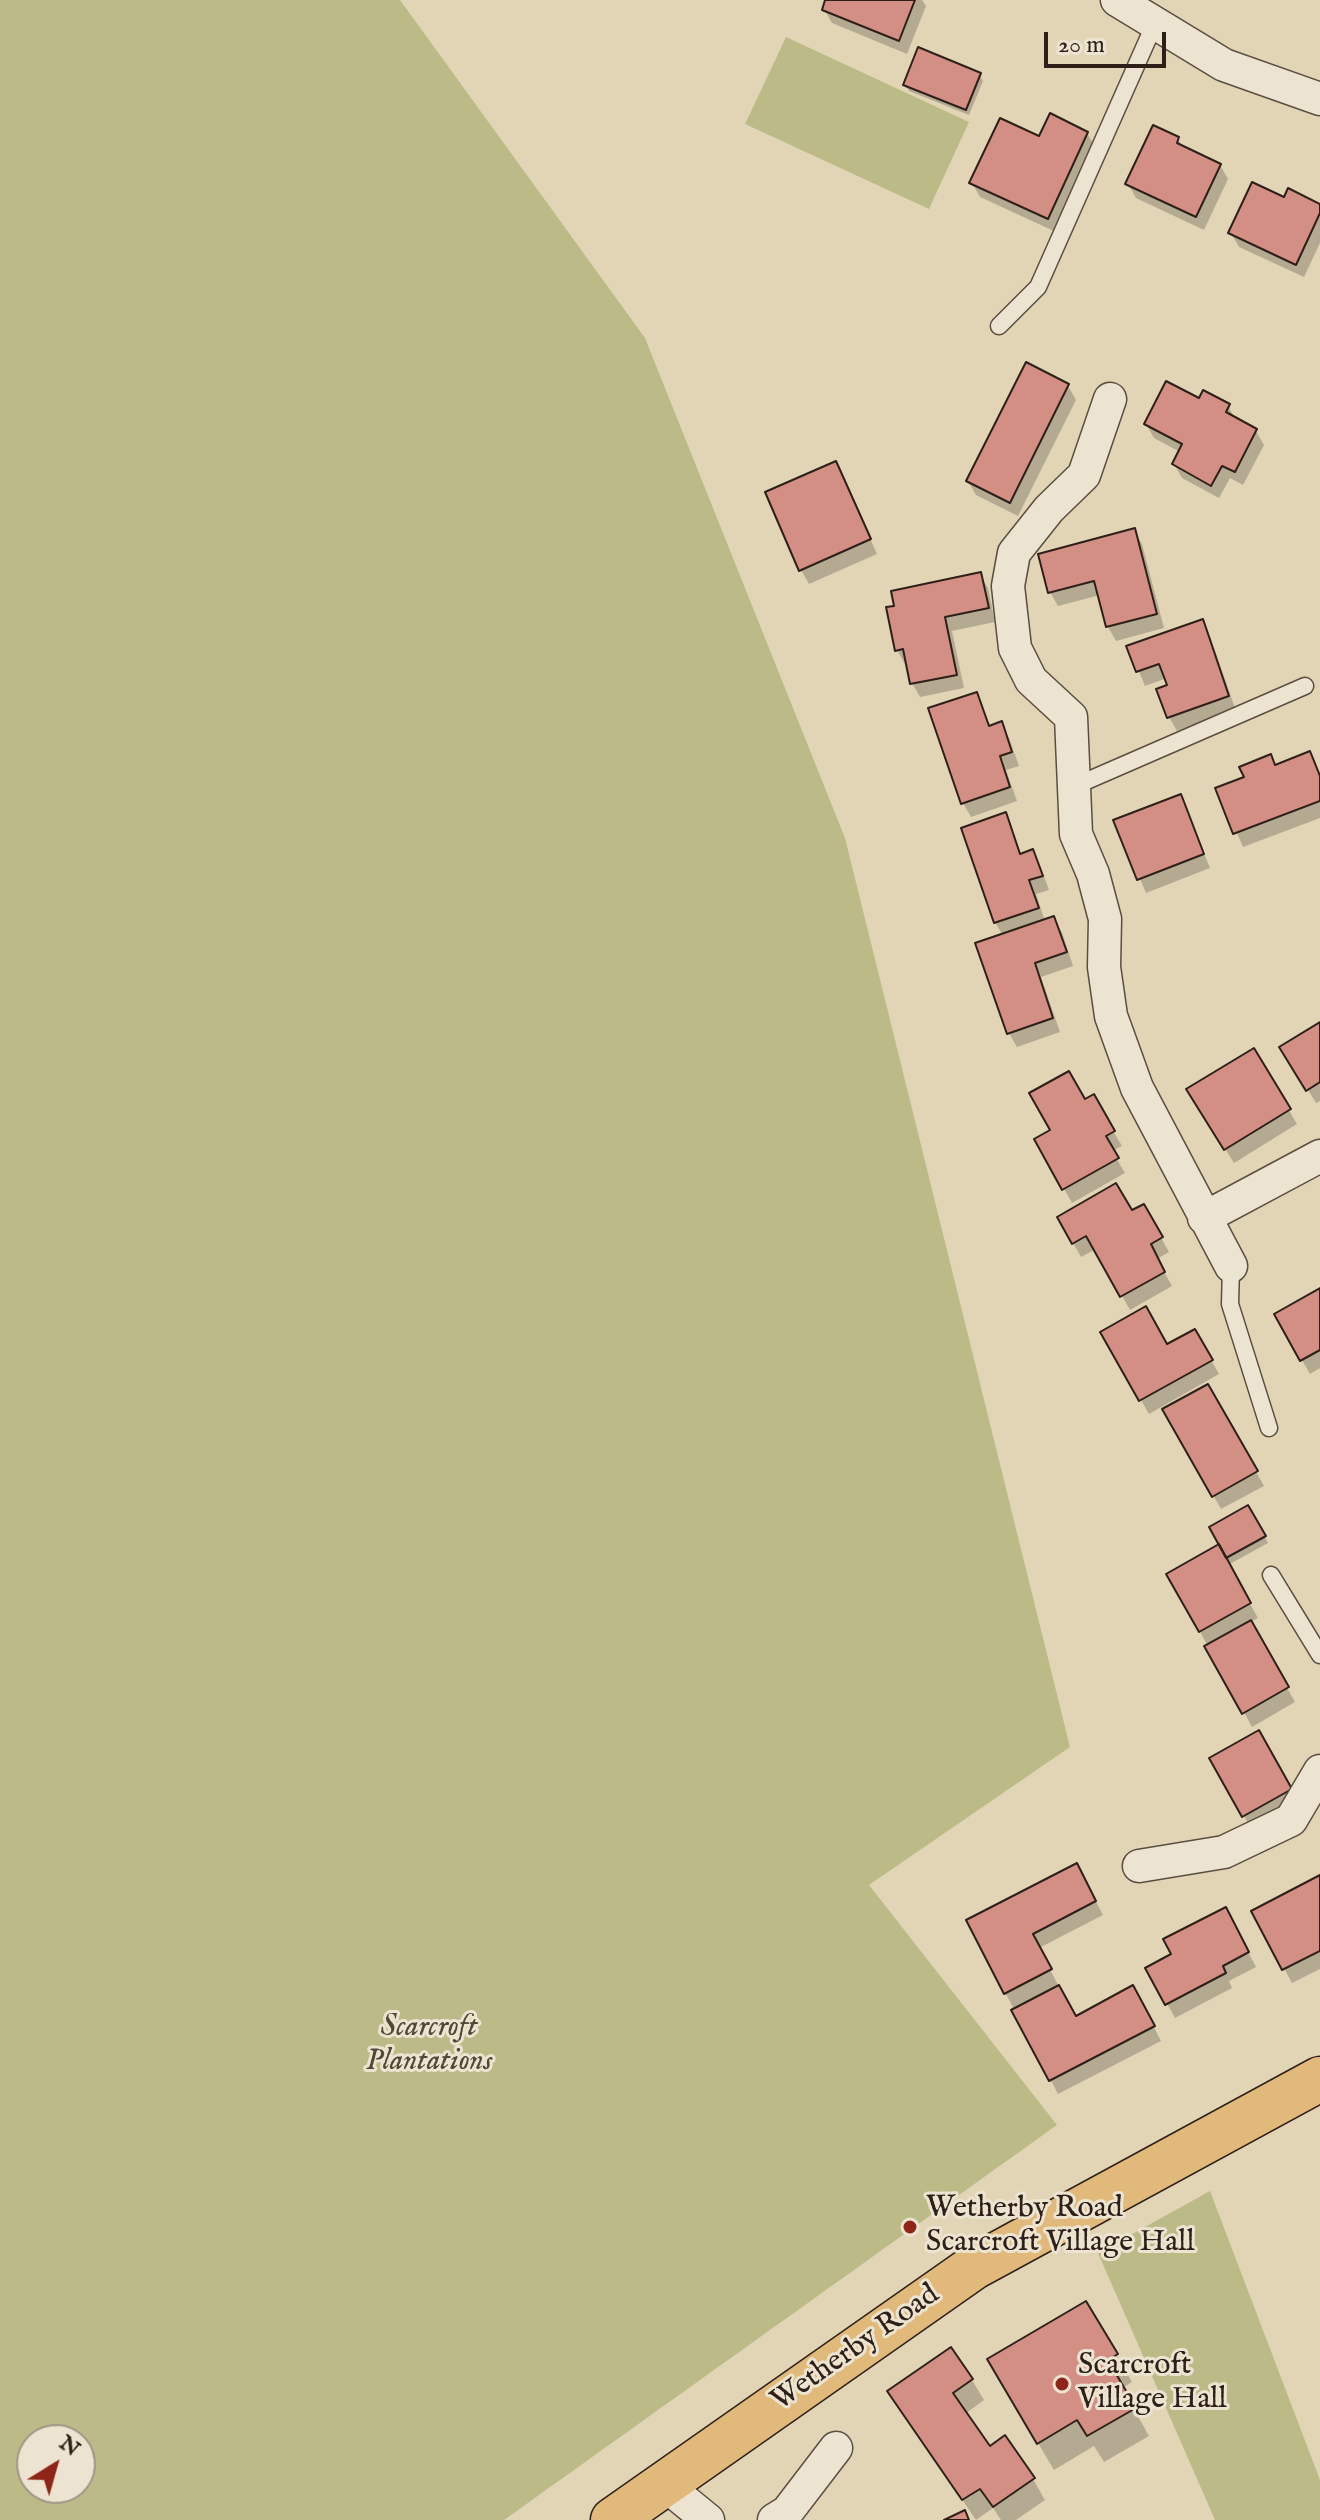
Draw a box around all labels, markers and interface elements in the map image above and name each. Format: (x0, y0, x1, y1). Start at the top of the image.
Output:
scale bar (1048, 16, 1170, 66)
text: 20 m (1058, 30, 1105, 61)
park label: Scarcroft Plantations (366, 2011, 492, 2082)
place label: Wetherby Road Scarcroft Village Hall (926, 2192, 1195, 2262)
marker: Wetherby Road Scarcroft Village Hall (901, 2218, 919, 2236)
street label: Wetherby Road (765, 2278, 947, 2420)
place label: Scarcroft Village Hall (1078, 2349, 1227, 2420)
marker: Scarcroft Village Hall (1053, 2375, 1071, 2393)
north arrow (16, 2424, 96, 2504)
text: N (53, 2430, 85, 2463)

